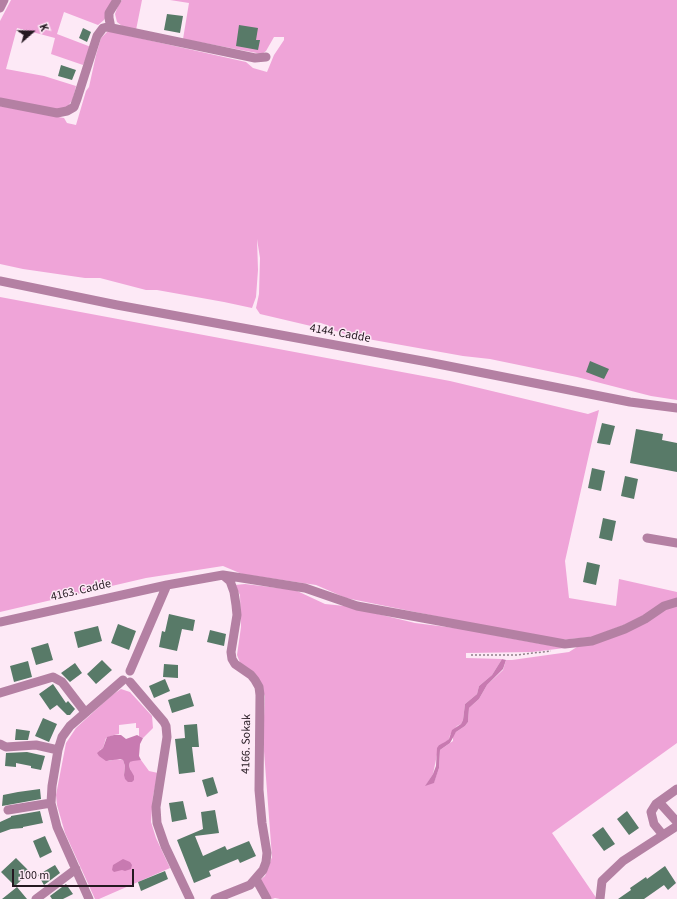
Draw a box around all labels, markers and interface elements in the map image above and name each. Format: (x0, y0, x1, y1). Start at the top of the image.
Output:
north arrow (12, 12, 52, 52)
text: K (36, 22, 52, 33)
street label: 4144. Cadde (309, 322, 371, 346)
street label: 4163. Cadde (49, 577, 113, 605)
street label: 4166. Sokak (239, 714, 255, 774)
scale bar (14, 861, 136, 887)
text: 100 m (19, 867, 49, 884)

